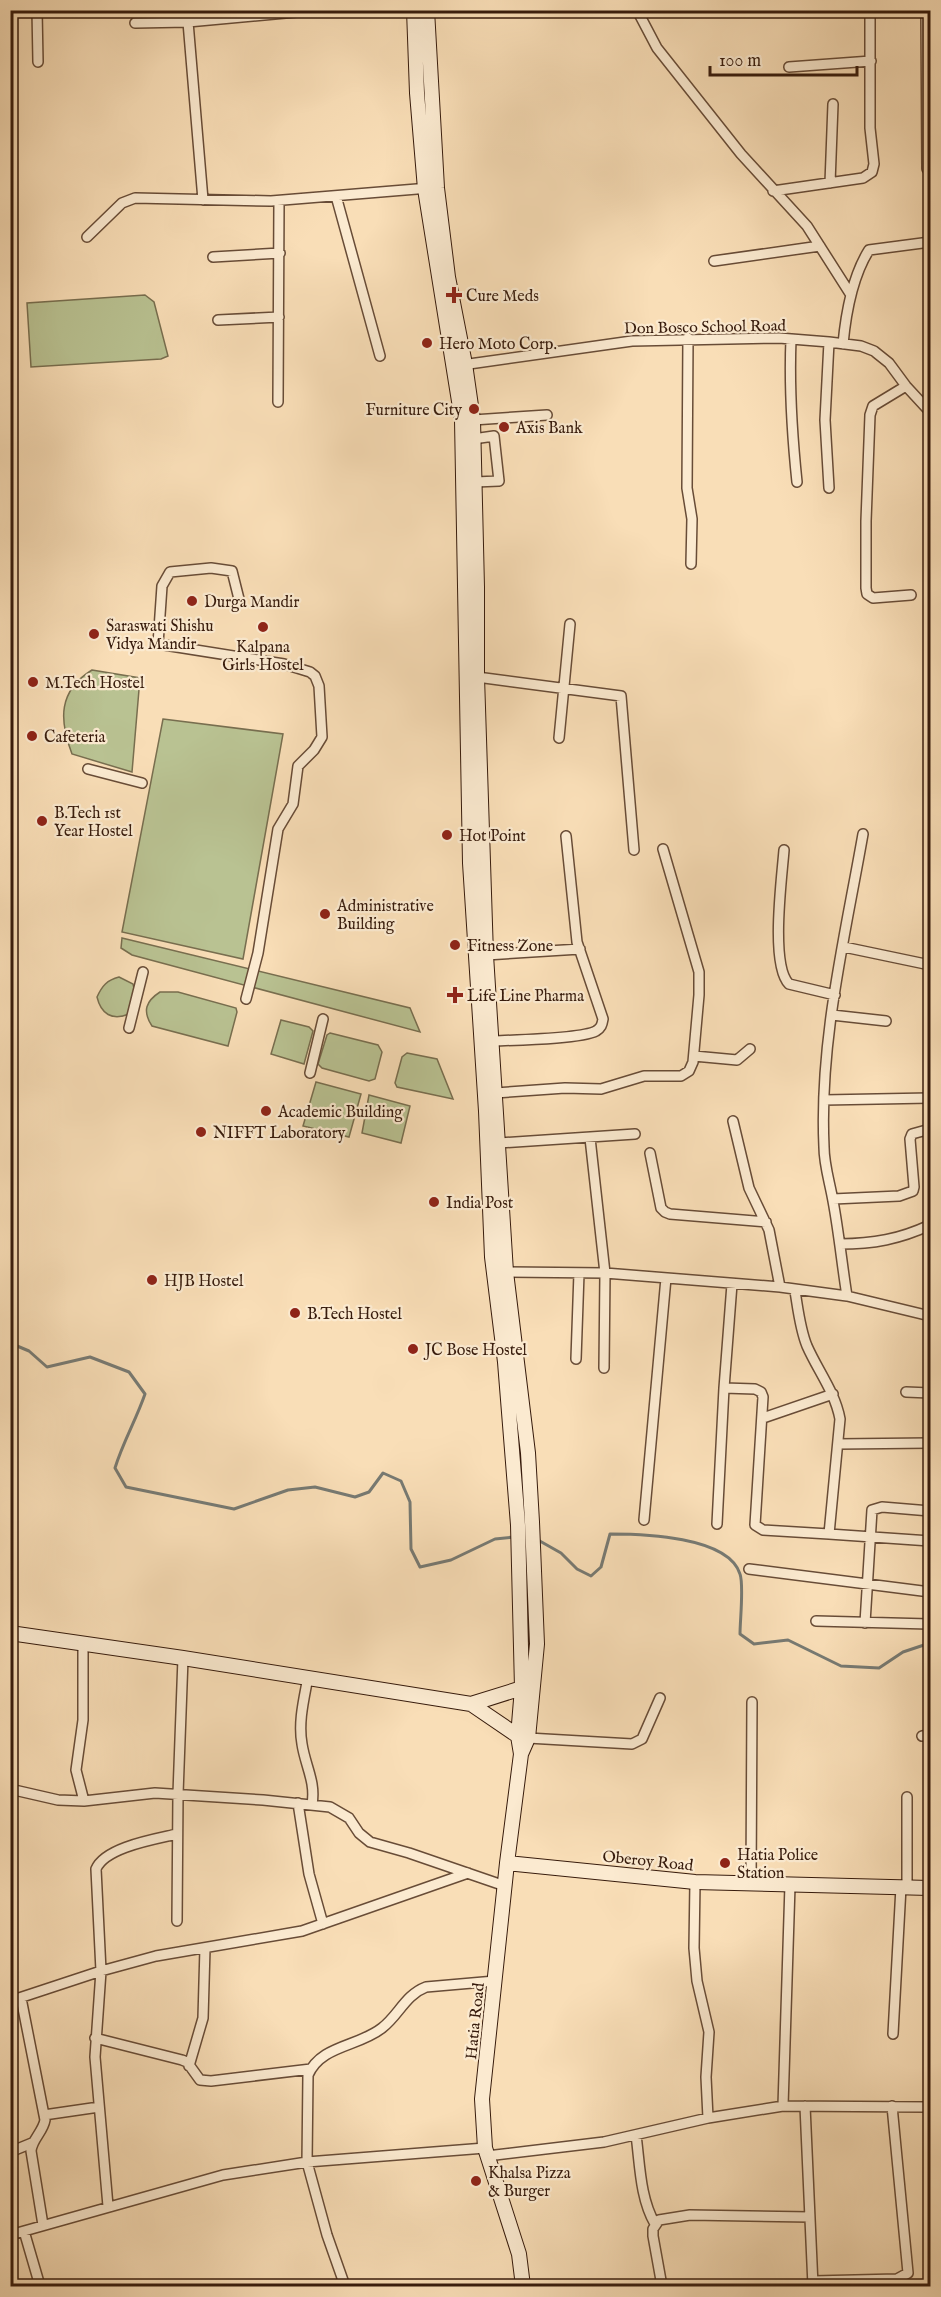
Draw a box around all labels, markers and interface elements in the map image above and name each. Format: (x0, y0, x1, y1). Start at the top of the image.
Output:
scale bar (710, 39, 857, 77)
text: 100 m (719, 50, 761, 73)
place label: Cure Meds (466, 287, 539, 307)
marker: Cure Meds (447, 288, 461, 302)
street label: Don Bosco School Road (624, 317, 787, 339)
place label: Hero Moto Corp. (439, 335, 557, 355)
marker: Hero Moto Corp. (420, 336, 434, 350)
place label: Furniture City (366, 401, 462, 421)
marker: Furniture City (467, 402, 481, 416)
place label: Axis Bank (515, 419, 583, 439)
marker: Axis Bank (497, 420, 511, 434)
place label: Durga Mandir (204, 593, 299, 613)
marker: Durga Mandir (185, 594, 199, 608)
place label: Saraswati Shishu Vidya Mandir (105, 617, 214, 655)
marker: Kalpana Girls Hostel (256, 620, 270, 634)
marker: Saraswati Shishu Vidya Mandir (87, 627, 101, 641)
place label: Kalpana Girls Hostel (222, 638, 304, 676)
place label: M.Tech Hostel (45, 674, 145, 694)
marker: M.Tech Hostel (26, 675, 40, 689)
place label: Cafeteria (44, 728, 105, 748)
marker: Cafeteria (25, 729, 39, 743)
place label: B.Tech 1st Year Hostel (54, 804, 133, 842)
marker: B.Tech 1st Year Hostel (35, 814, 49, 828)
place label: Hot Point (459, 827, 526, 847)
marker: Hot Point (440, 828, 454, 842)
place label: Administrative Building (336, 897, 434, 935)
marker: Administrative Building (318, 907, 332, 921)
place label: Fitness Zone (467, 937, 553, 957)
marker: Fitness Zone (448, 938, 462, 952)
place label: Life Line Pharma (467, 987, 584, 1007)
marker: Life Line Pharma (448, 988, 462, 1002)
place label: Academic Building (277, 1103, 403, 1123)
marker: Academic Building (259, 1104, 273, 1118)
place label: NIFFT Laboratory (213, 1124, 346, 1144)
marker: NIFFT Laboratory (194, 1125, 208, 1139)
place label: India Post (446, 1194, 514, 1214)
marker: India Post (427, 1195, 441, 1209)
place label: HJB Hostel (164, 1272, 244, 1292)
marker: HJB Hostel (145, 1273, 159, 1287)
place label: B.Tech Hostel (307, 1305, 402, 1325)
marker: B.Tech Hostel (288, 1306, 302, 1320)
place label: JC Bose Hostel (423, 1341, 527, 1361)
marker: JC Bose Hostel (406, 1342, 420, 1356)
place label: Hatia Police Station (737, 1846, 818, 1884)
street label: Oberoy Road (601, 1847, 695, 1877)
marker: Hatia Police Station (718, 1856, 732, 1870)
street label: Hatia Road (462, 1981, 490, 2061)
place label: Khalsa Pizza & Burger (488, 2164, 571, 2202)
marker: Khalsa Pizza & Burger (469, 2174, 483, 2188)

